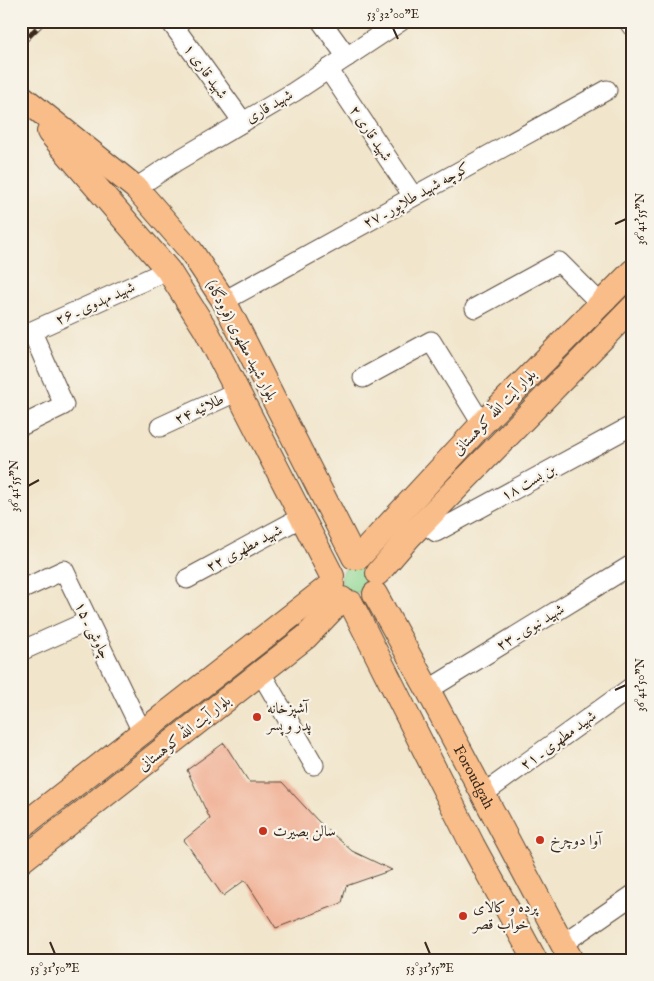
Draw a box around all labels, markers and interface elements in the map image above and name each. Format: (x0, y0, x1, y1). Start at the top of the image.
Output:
text: 53°32'00"E (367, 7, 419, 22)
street label: شهید قاری ۱ (179, 40, 232, 103)
street label: شهید قاری (242, 85, 296, 128)
street label: شهید قاری ۲ (345, 102, 396, 165)
street label: کوچه شهید طلاپور ـ ۲۷ (360, 158, 473, 233)
text: 36°41'55"N (633, 192, 648, 245)
street label: شهید مهدوی ـ ۲۶ (52, 277, 138, 329)
street label: بلوار شهید مطهری (فرودگاه) (202, 277, 281, 404)
street label: بلوار آیت الله کوهستانی (446, 363, 540, 459)
street label: طلائیه ۲۴ (171, 390, 227, 429)
text: 36°41'55"N (7, 459, 22, 512)
street label: بن بست ۱۸ (498, 460, 559, 505)
street label: شهید مطهری ۲۲ (203, 520, 286, 576)
street label: چاوشی ـ ۱۵ (70, 598, 115, 662)
street label: شهید نبوی ـ ۲۳ (493, 600, 568, 655)
text: 36°41'50"N (633, 658, 648, 712)
street label: بلوار آیت الله کوهستانی (132, 689, 235, 776)
place label: آشپزخانه پدر و پسر (265, 699, 311, 736)
street label: شهید مطهری ـ ۲۱ (517, 706, 600, 774)
marker: آشپزخانه پدر و پسر (251, 711, 263, 723)
street label: Foroudgah (449, 742, 498, 812)
place label: سالن بصیرت (273, 822, 336, 841)
marker: سالن بصیرت (257, 825, 269, 837)
place label: آوا دوچرخ (550, 831, 603, 853)
marker: آوا دوچرخ (534, 834, 546, 846)
place label: پرده و کالای خواب قصر (471, 898, 539, 934)
marker: پرده و کالای خواب قصر (457, 910, 469, 922)
text: 53°31'50"E (30, 961, 80, 976)
text: 53°31'55"E (406, 961, 454, 976)

